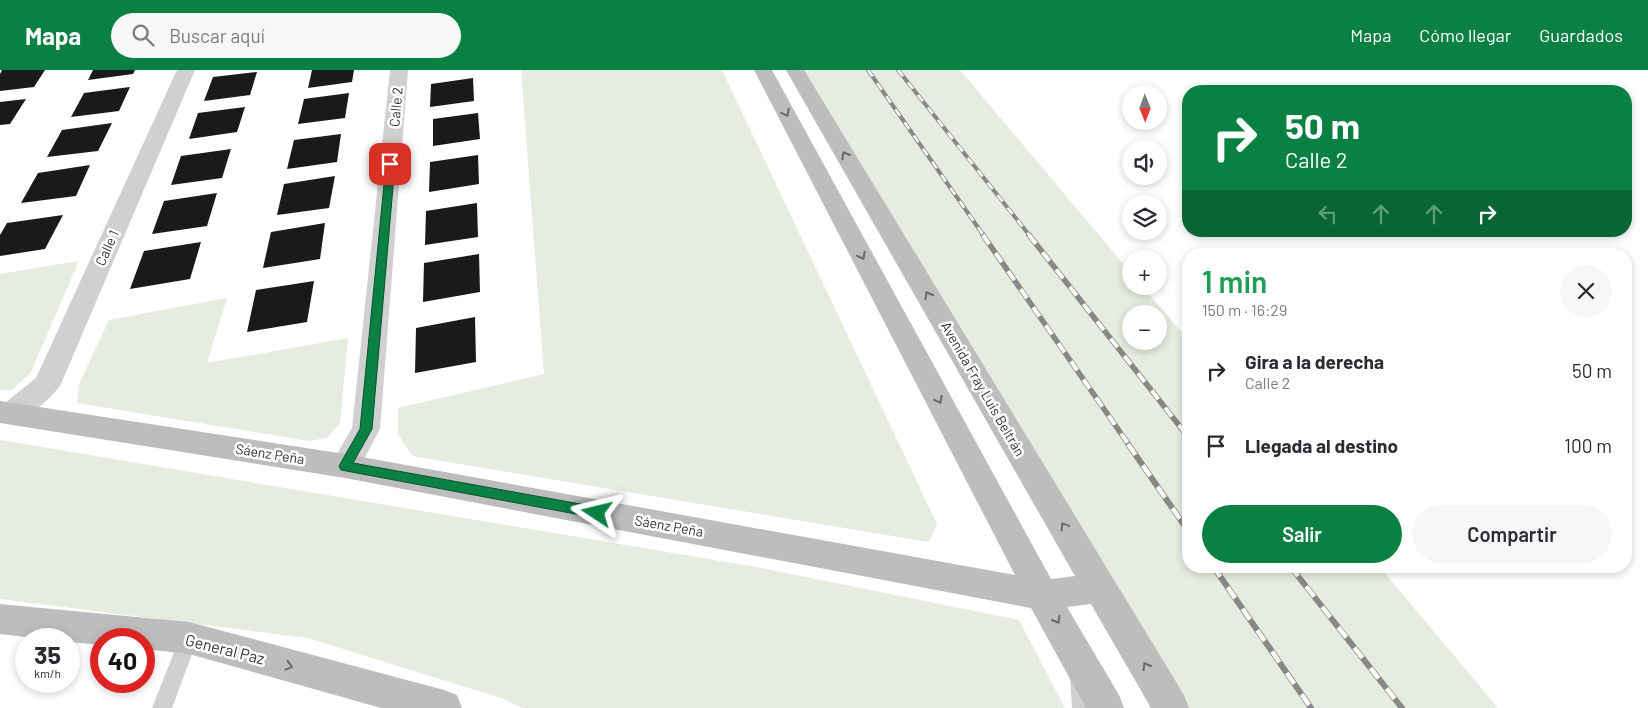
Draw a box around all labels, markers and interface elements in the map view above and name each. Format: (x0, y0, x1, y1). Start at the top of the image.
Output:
search box (111, 13, 461, 58)
text: Mapa (25, 21, 81, 50)
icon: search (129, 21, 157, 49)
text: Buscar aquí (169, 24, 265, 47)
text: Mapa (1350, 24, 1391, 46)
text: Cómo llegar (1419, 24, 1511, 46)
text: Guardados (1539, 24, 1623, 46)
north arrow (1122, 85, 1168, 130)
map controls (1122, 85, 1167, 350)
street label: Calle 2 (385, 86, 406, 128)
text: 50 m (1285, 104, 1360, 146)
icon: right (1202, 105, 1267, 170)
one-way arrow (780, 108, 790, 117)
button: sound (1122, 140, 1167, 185)
pin (369, 143, 411, 185)
text: Calle 2 (1285, 146, 1347, 172)
icon: arrive (376, 150, 404, 178)
one-way arrow (842, 152, 852, 161)
button: layers (1122, 195, 1167, 240)
icon: left (1314, 200, 1342, 228)
icon: ahead (1367, 200, 1395, 228)
icon: ahead (1420, 200, 1448, 228)
icon: right (1473, 200, 1501, 228)
street label: Calle 1 (91, 227, 122, 268)
button: + (1122, 250, 1167, 295)
one-way arrow (856, 251, 866, 260)
text: 1 min (1202, 263, 1267, 299)
button: close (1560, 265, 1612, 317)
one-way arrow (924, 292, 934, 301)
text: 150 m · 16:29 (1202, 300, 1287, 319)
button: − (1122, 305, 1167, 350)
street label: Avenida Fray Luis Beltrán (938, 318, 1029, 459)
text: Gira a la derecha (1245, 350, 1384, 373)
icon: right (1202, 357, 1230, 385)
text: 50 m (1572, 359, 1612, 382)
text: Calle 2 (1245, 373, 1290, 392)
one-way arrow (933, 395, 943, 404)
icon: arrive (1202, 432, 1230, 460)
text: Llegada al destino (1245, 434, 1398, 457)
text: 100 m (1564, 434, 1612, 457)
street label: Sáenz Peña (234, 440, 306, 467)
position arrow (570, 486, 622, 538)
button: Salir (1202, 505, 1402, 563)
button: Compartir (1412, 505, 1612, 563)
street label: Sáenz Peña (633, 511, 705, 540)
one-way arrow (1060, 522, 1070, 531)
one-way arrow (1050, 615, 1060, 624)
speed limit sign: 40 (90, 628, 155, 693)
street label: General Paz (184, 630, 267, 668)
text: 35 (34, 639, 61, 669)
one-way arrow (285, 660, 293, 670)
one-way arrow (1142, 662, 1152, 671)
text: km/h (34, 666, 61, 680)

